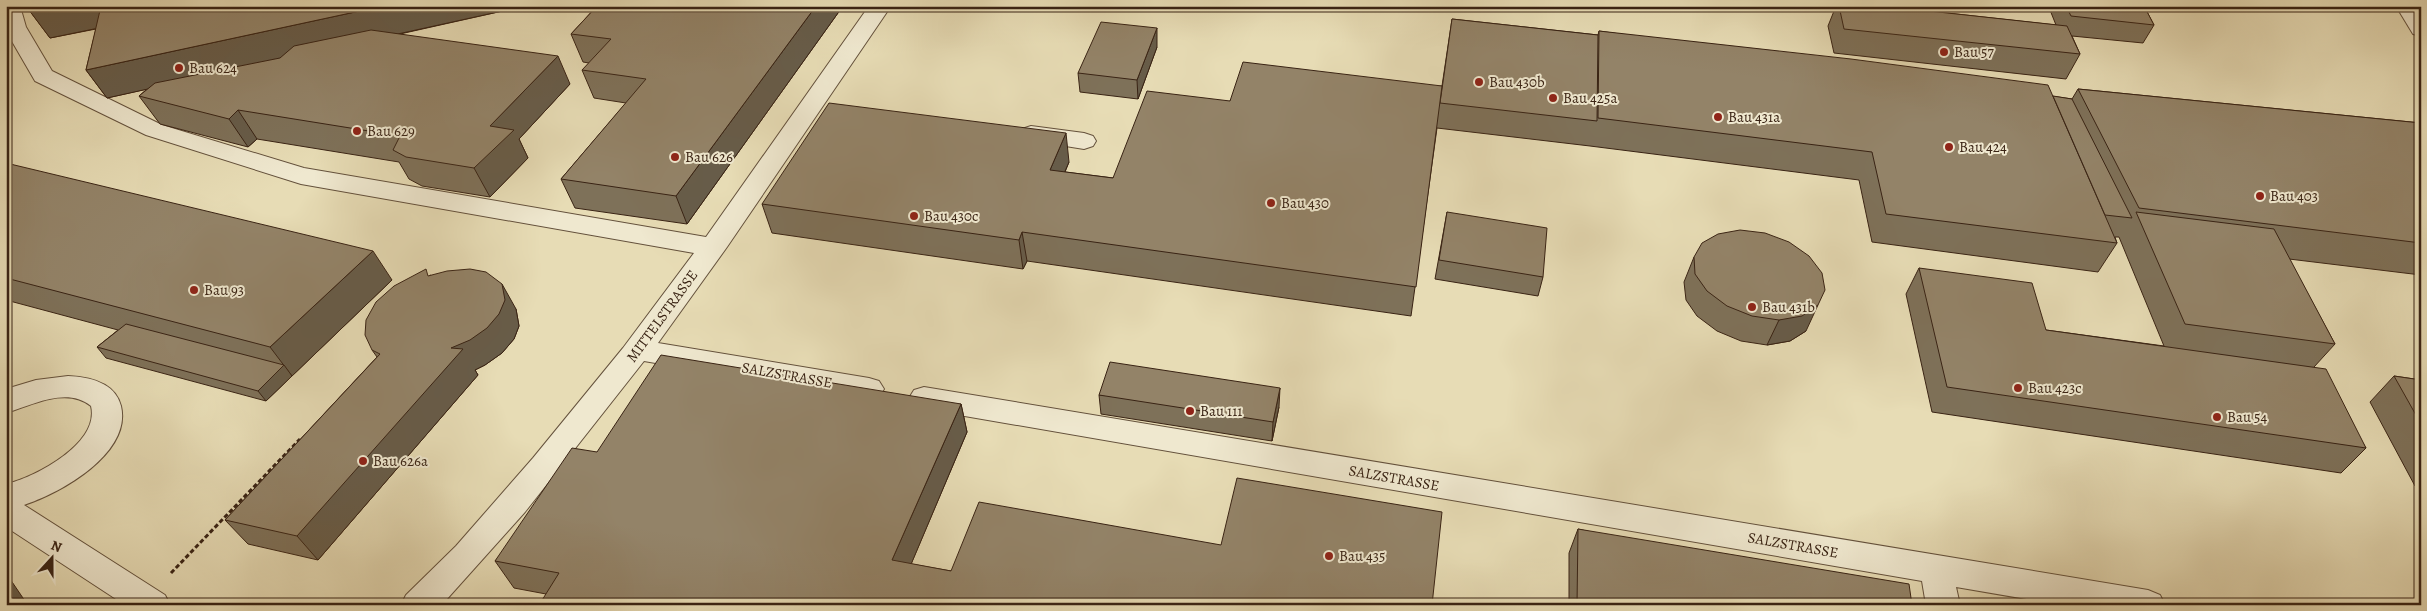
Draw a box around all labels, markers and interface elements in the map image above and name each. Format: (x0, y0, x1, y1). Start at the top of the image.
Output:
place label: Bau 57 (1954, 42, 1994, 62)
marker: Bau 57 (1938, 46, 1950, 58)
place label: Bau 624 (189, 58, 237, 78)
marker: Bau 624 (173, 62, 185, 74)
place label: Bau 430b (1489, 72, 1545, 92)
marker: Bau 430b (1473, 76, 1485, 88)
place label: Bau 425a (1563, 88, 1617, 108)
marker: Bau 425a (1547, 92, 1559, 104)
place label: Bau 431a (1728, 107, 1780, 127)
marker: Bau 431a (1712, 111, 1724, 123)
place label: Bau 629 (367, 121, 415, 141)
marker: Bau 629 (351, 125, 363, 137)
place label: Bau 424 (1959, 137, 2007, 157)
marker: Bau 424 (1943, 141, 1955, 153)
place label: Bau 626 (685, 147, 733, 167)
marker: Bau 626 (669, 151, 681, 163)
place label: Bau 403 (2270, 186, 2318, 206)
marker: Bau 403 (2254, 190, 2266, 202)
place label: Bau 430 (1281, 193, 1329, 213)
marker: Bau 430 (1265, 197, 1277, 209)
place label: Bau 430c (924, 206, 978, 226)
marker: Bau 430c (908, 210, 920, 222)
street label: MITTELSTRASSE (622, 266, 702, 366)
place label: Bau 93 (204, 280, 244, 300)
marker: Bau 93 (188, 284, 200, 296)
place label: Bau 431b (1762, 297, 1815, 317)
marker: Bau 431b (1746, 301, 1758, 313)
street label: SALZSTRASSE (740, 357, 834, 393)
place label: Bau 423c (2028, 378, 2082, 398)
marker: Bau 423c (2012, 382, 2024, 394)
place label: Bau 111 (1200, 401, 1242, 421)
marker: Bau 111 (1184, 405, 1196, 417)
place label: Bau 54 (2227, 407, 2267, 427)
marker: Bau 54 (2211, 411, 2223, 423)
place label: Bau 626a (373, 451, 428, 471)
marker: Bau 626a (357, 455, 369, 467)
street label: SALZSTRASSE (1347, 460, 1441, 496)
street label: SALZSTRASSE (1746, 527, 1840, 563)
north arrow (28, 534, 78, 584)
text: N (48, 536, 65, 557)
place label: Bau 435 (1339, 546, 1386, 566)
marker: Bau 435 (1323, 550, 1335, 562)

